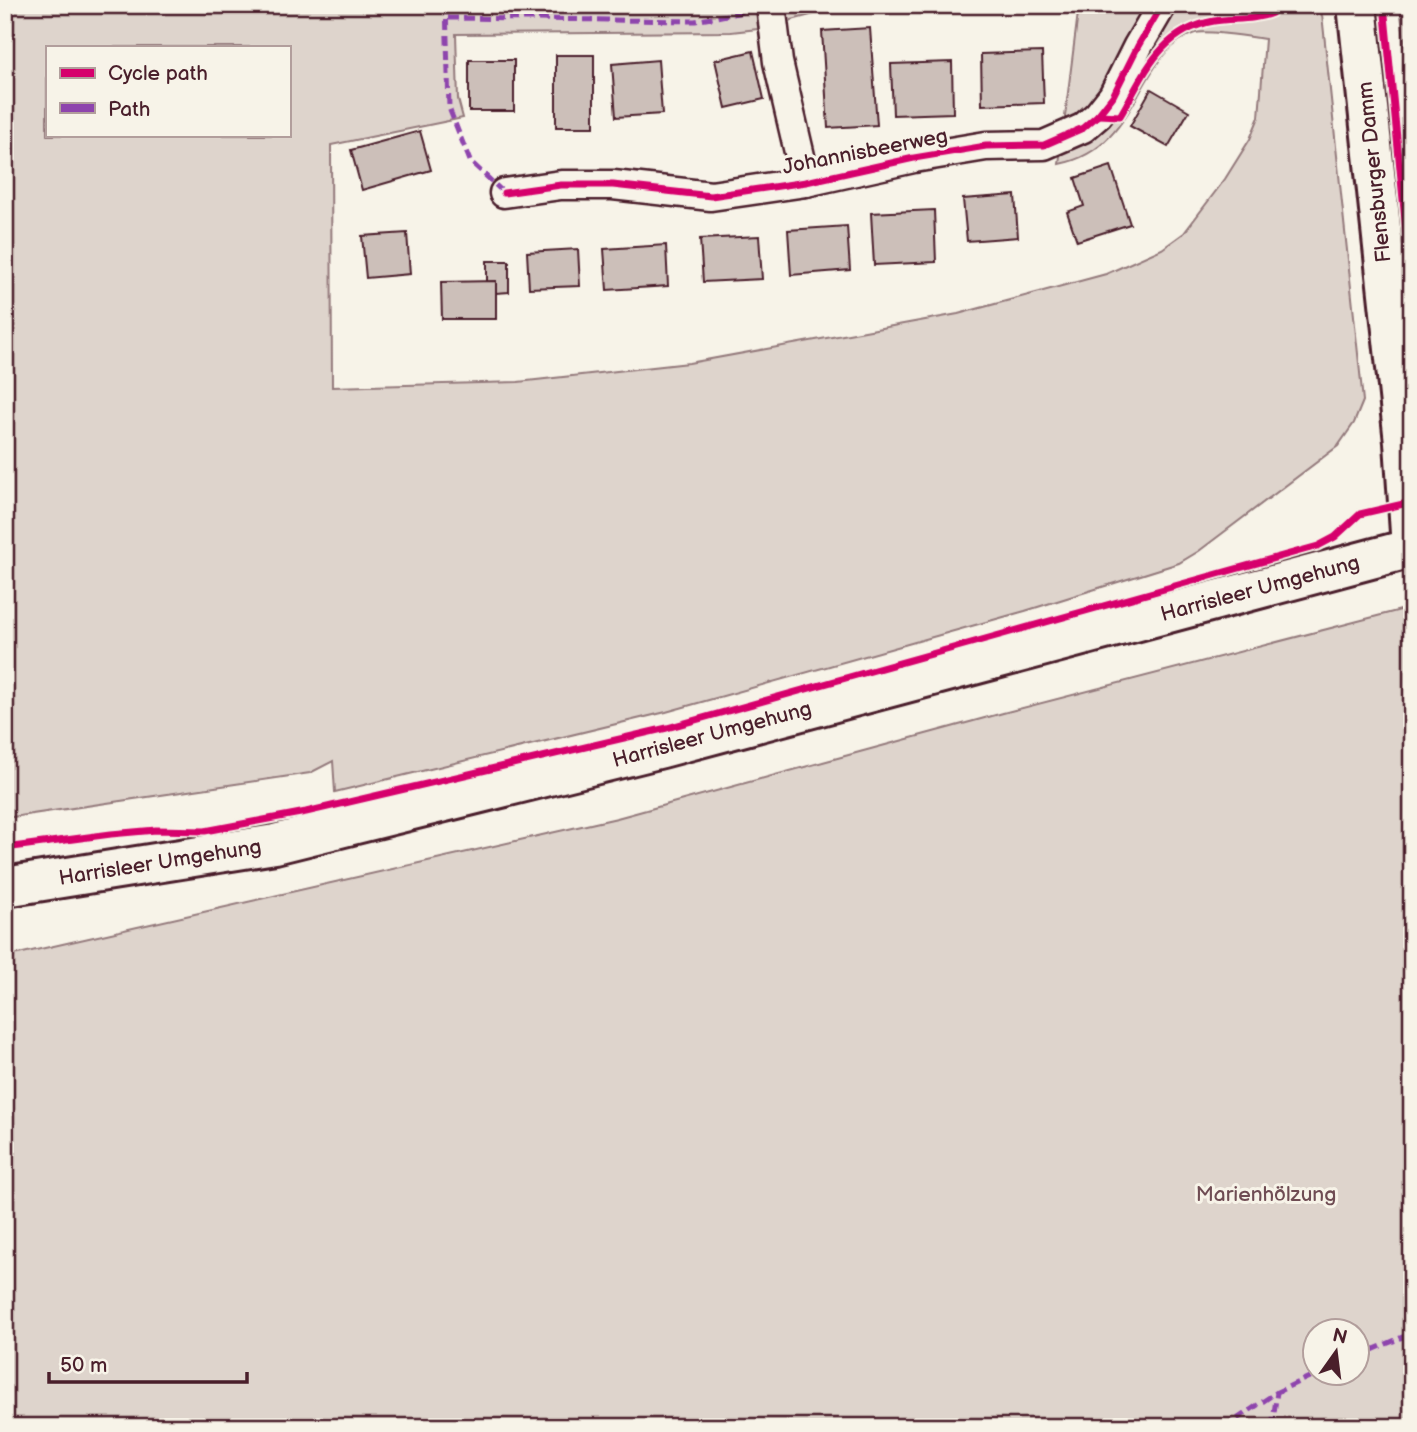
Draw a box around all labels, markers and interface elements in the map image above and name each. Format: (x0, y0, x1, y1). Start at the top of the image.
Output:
legend (46, 46, 290, 136)
text: Cycle path (108, 61, 208, 86)
street label: Flensburger Damm (1353, 80, 1396, 264)
text: Path (108, 97, 150, 122)
street label: Johannisbeerweg (780, 123, 950, 180)
street label: Harrisleer Umgehung (1158, 550, 1362, 627)
street label: Harrisleer Umgehung (610, 696, 814, 773)
street label: Harrisleer Umgehung (57, 834, 263, 891)
park label: Marienhölzung (1196, 1182, 1336, 1207)
north arrow (1302, 1316, 1372, 1386)
text: N (1330, 1324, 1349, 1350)
scale bar (49, 1341, 247, 1385)
text: 50 m (60, 1353, 107, 1378)

